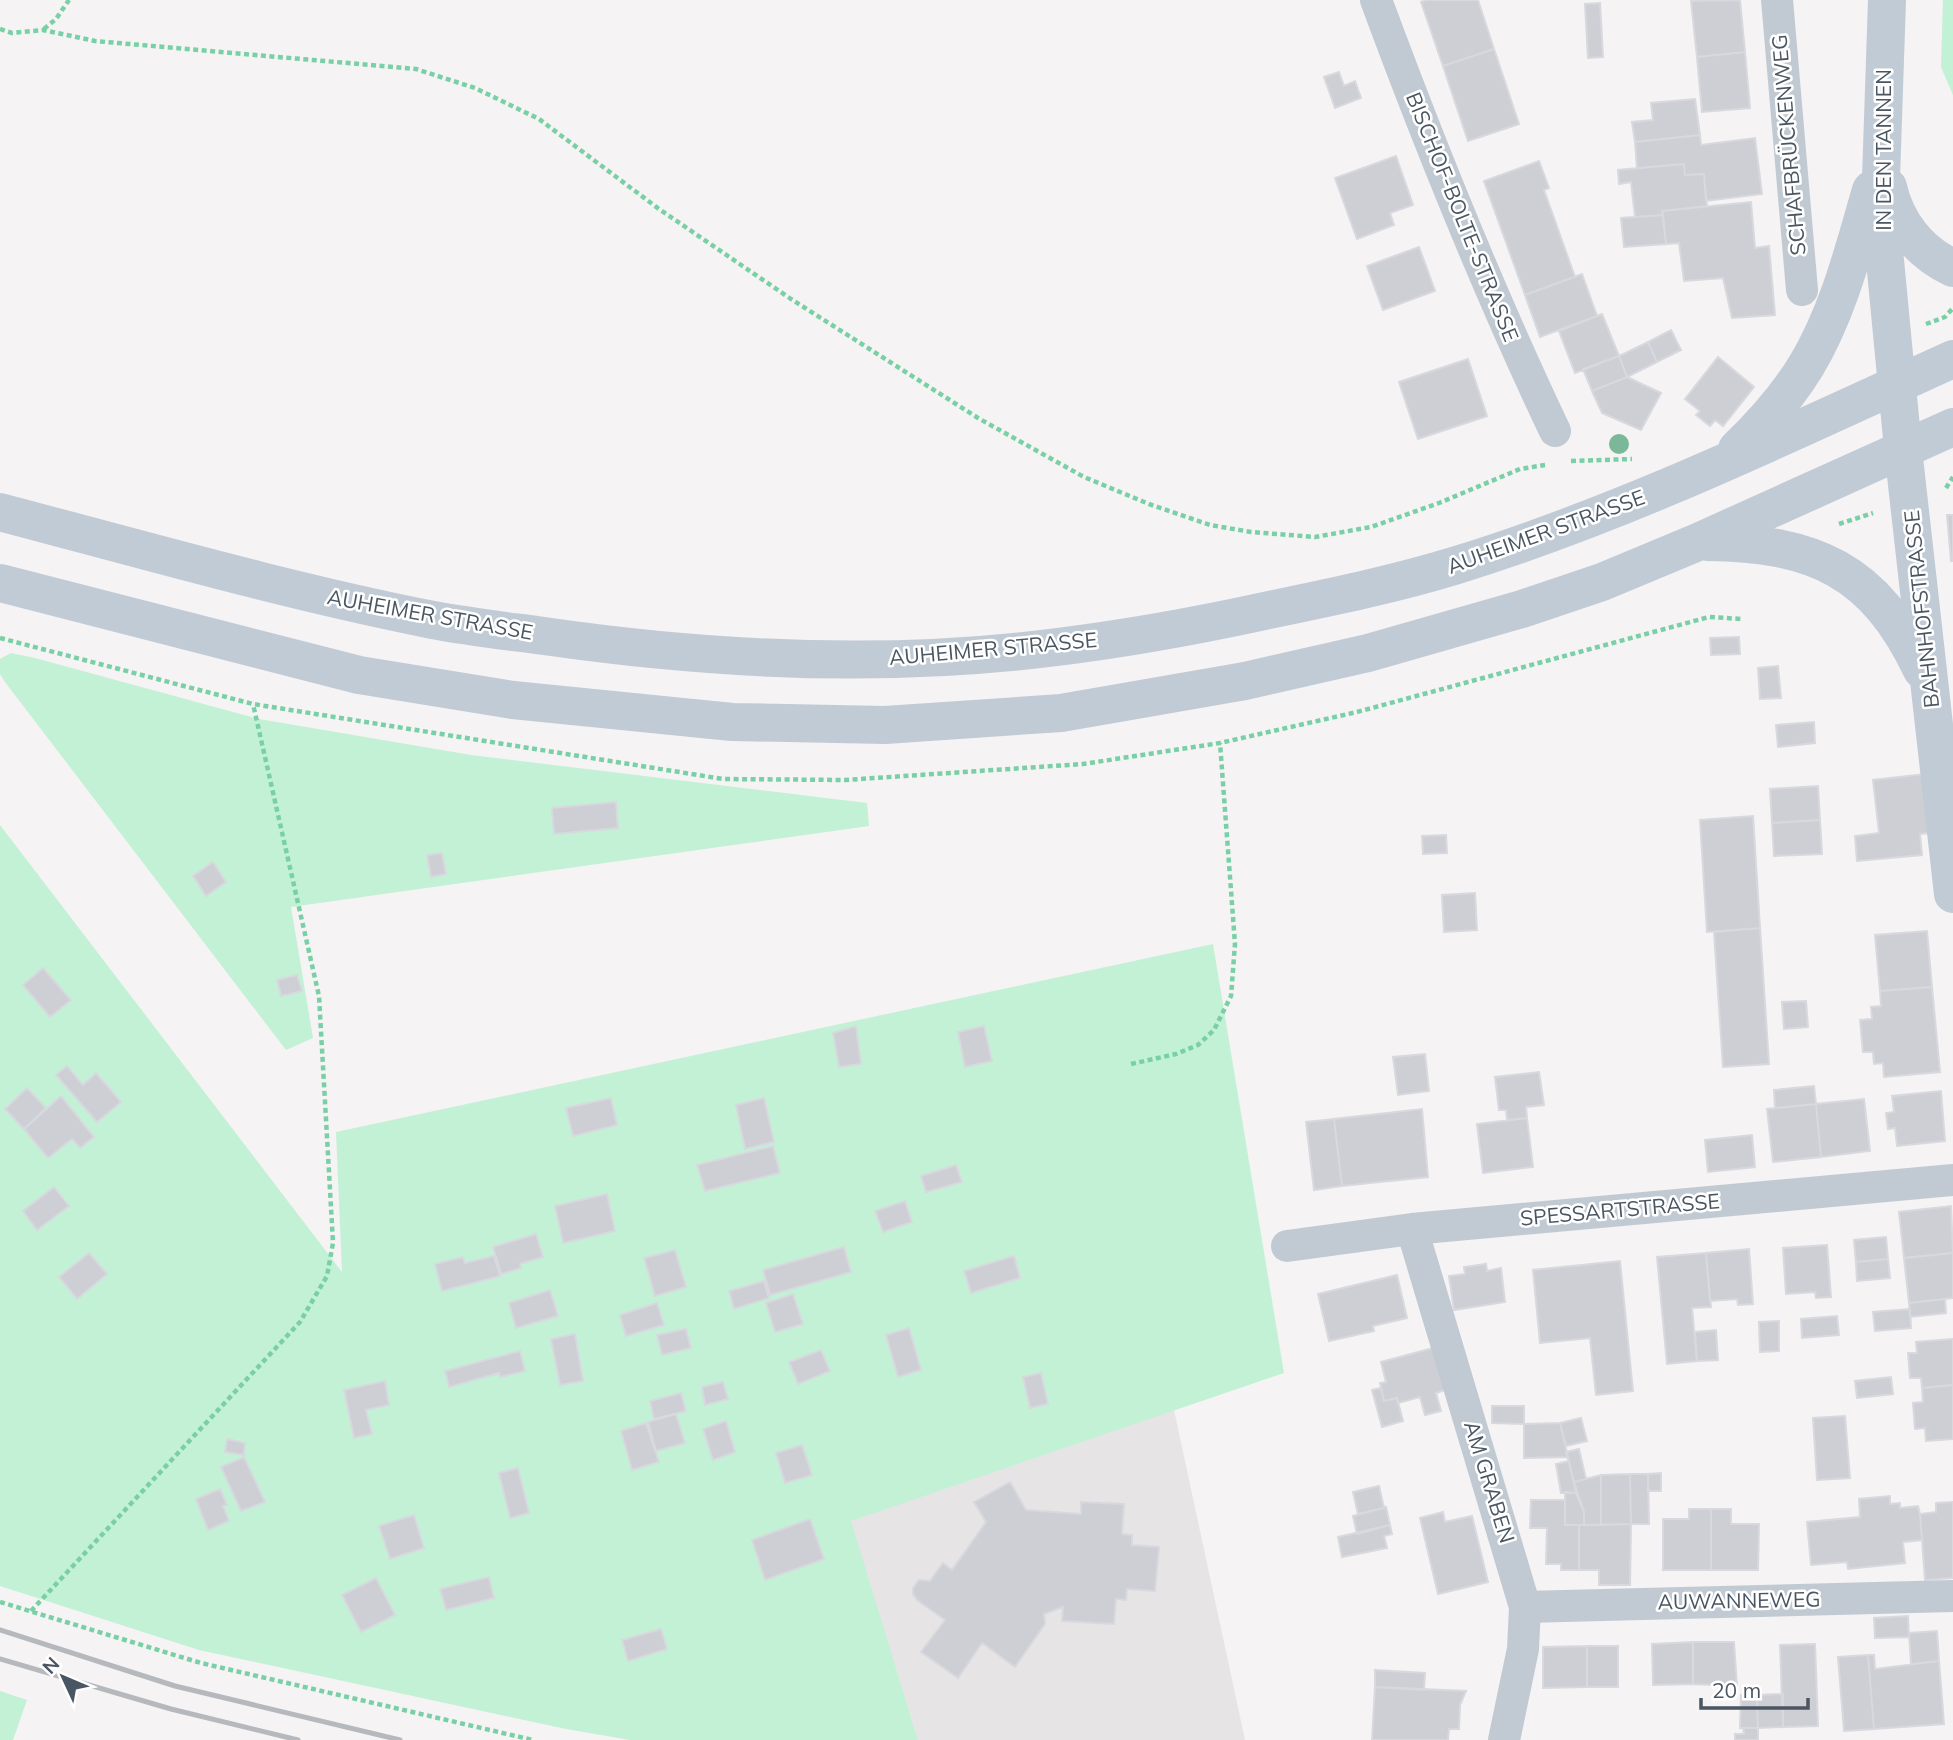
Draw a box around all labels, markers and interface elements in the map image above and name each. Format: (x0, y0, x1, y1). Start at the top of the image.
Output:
street label: SCHAFBRÜCKENWEG (1765, 34, 1811, 257)
street label: IN DEN TANNEN (1870, 69, 1896, 231)
street label: BISCHOF-BOLTE-STRASSE (1401, 88, 1525, 345)
street label: AUHEIMER STRASSE (1443, 483, 1648, 579)
street label: BAHNHOFSTRASSE (1898, 509, 1944, 709)
street label: AUHEIMER STRASSE (325, 583, 535, 645)
street label: AUHEIMER STRASSE (888, 626, 1098, 670)
street label: SPESSARTSTRASSE (1519, 1187, 1721, 1231)
street label: AM GRABEN (1459, 1418, 1521, 1546)
street label: AUWANNEWEG (1657, 1586, 1821, 1614)
north arrow (28, 1642, 98, 1712)
text: N (37, 1652, 64, 1679)
scale bar (1701, 1666, 1808, 1710)
text: 20 m (1712, 1677, 1761, 1703)

